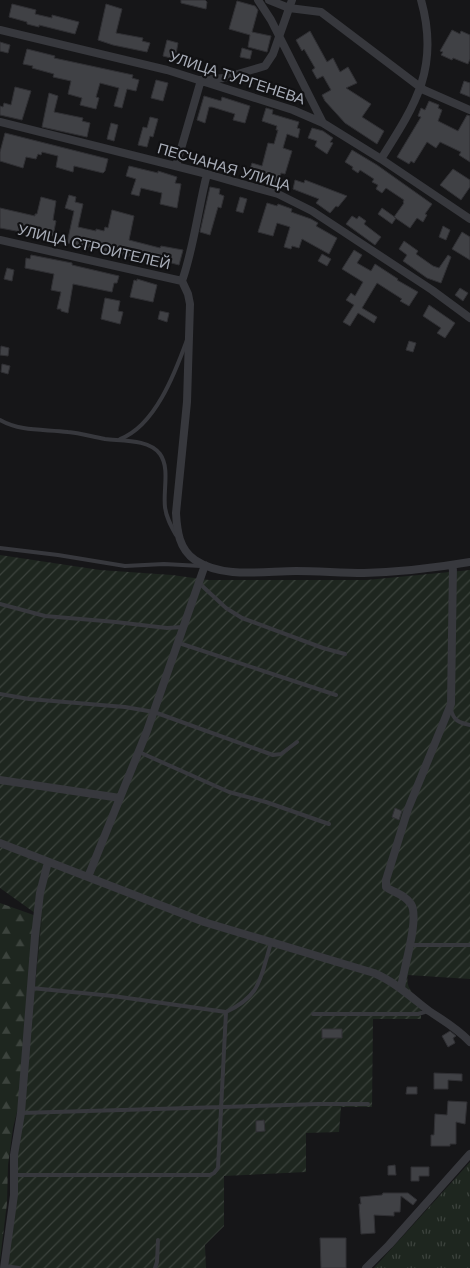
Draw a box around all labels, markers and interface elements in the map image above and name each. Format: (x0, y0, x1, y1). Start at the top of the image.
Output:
street label: УЛИЦА ТУРГЕНЕВА (167, 47, 307, 108)
street label: ПЕСЧАНАЯ УЛИЦА (156, 139, 293, 194)
street label: УЛИЦА СТРОИТЕЛЕЙ (16, 221, 172, 272)

